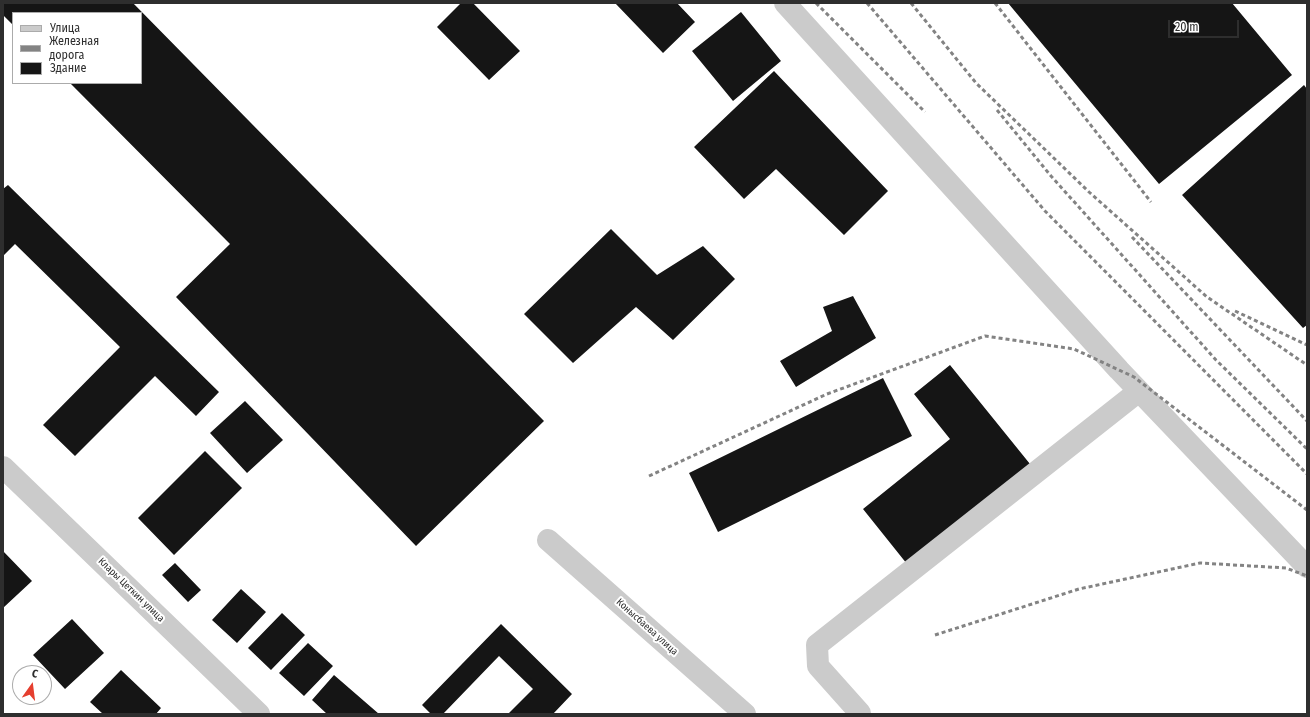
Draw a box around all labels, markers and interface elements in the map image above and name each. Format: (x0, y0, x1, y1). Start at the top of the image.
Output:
legend (12, 12, 142, 84)
scale bar (1170, 12, 1241, 38)
text: 20 m (1175, 20, 1199, 34)
text: Улица (50, 21, 80, 35)
text: Железная дорога (49, 34, 99, 62)
text: Здание (50, 61, 86, 75)
street label: Клары Цеткин улица (95, 555, 167, 625)
street label: Конысбаева улица (614, 596, 680, 658)
north arrow (12, 665, 52, 705)
text: С (30, 667, 39, 681)

